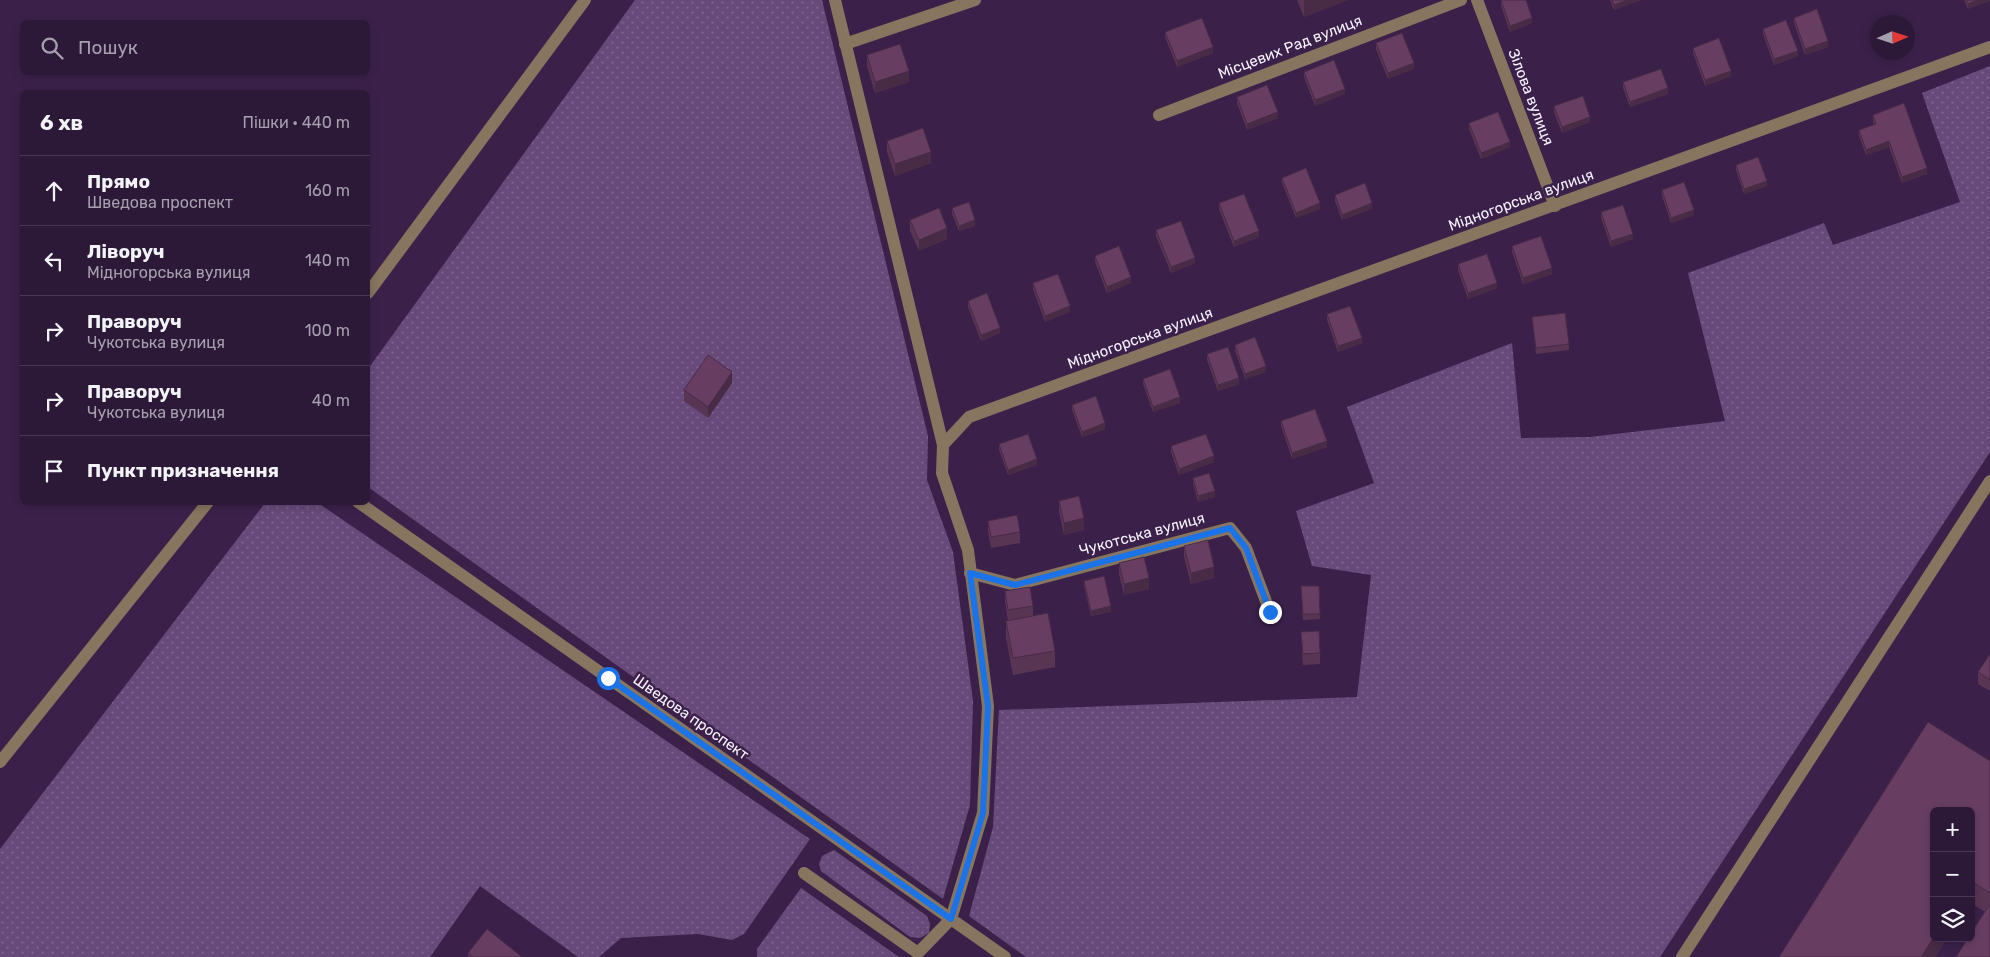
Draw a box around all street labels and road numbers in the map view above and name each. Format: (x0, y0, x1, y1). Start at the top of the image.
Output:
street label: Місцевих Рад вулиця (1215, 11, 1365, 83)
street label: Зілова вулиця (1504, 46, 1558, 148)
street label: Мідногорська вулиця (1446, 165, 1596, 235)
street label: Мідногорська вулиця (1065, 303, 1215, 373)
street label: Чукотська вулиця (1077, 509, 1207, 559)
street label: Шведова проспект (630, 670, 752, 764)

